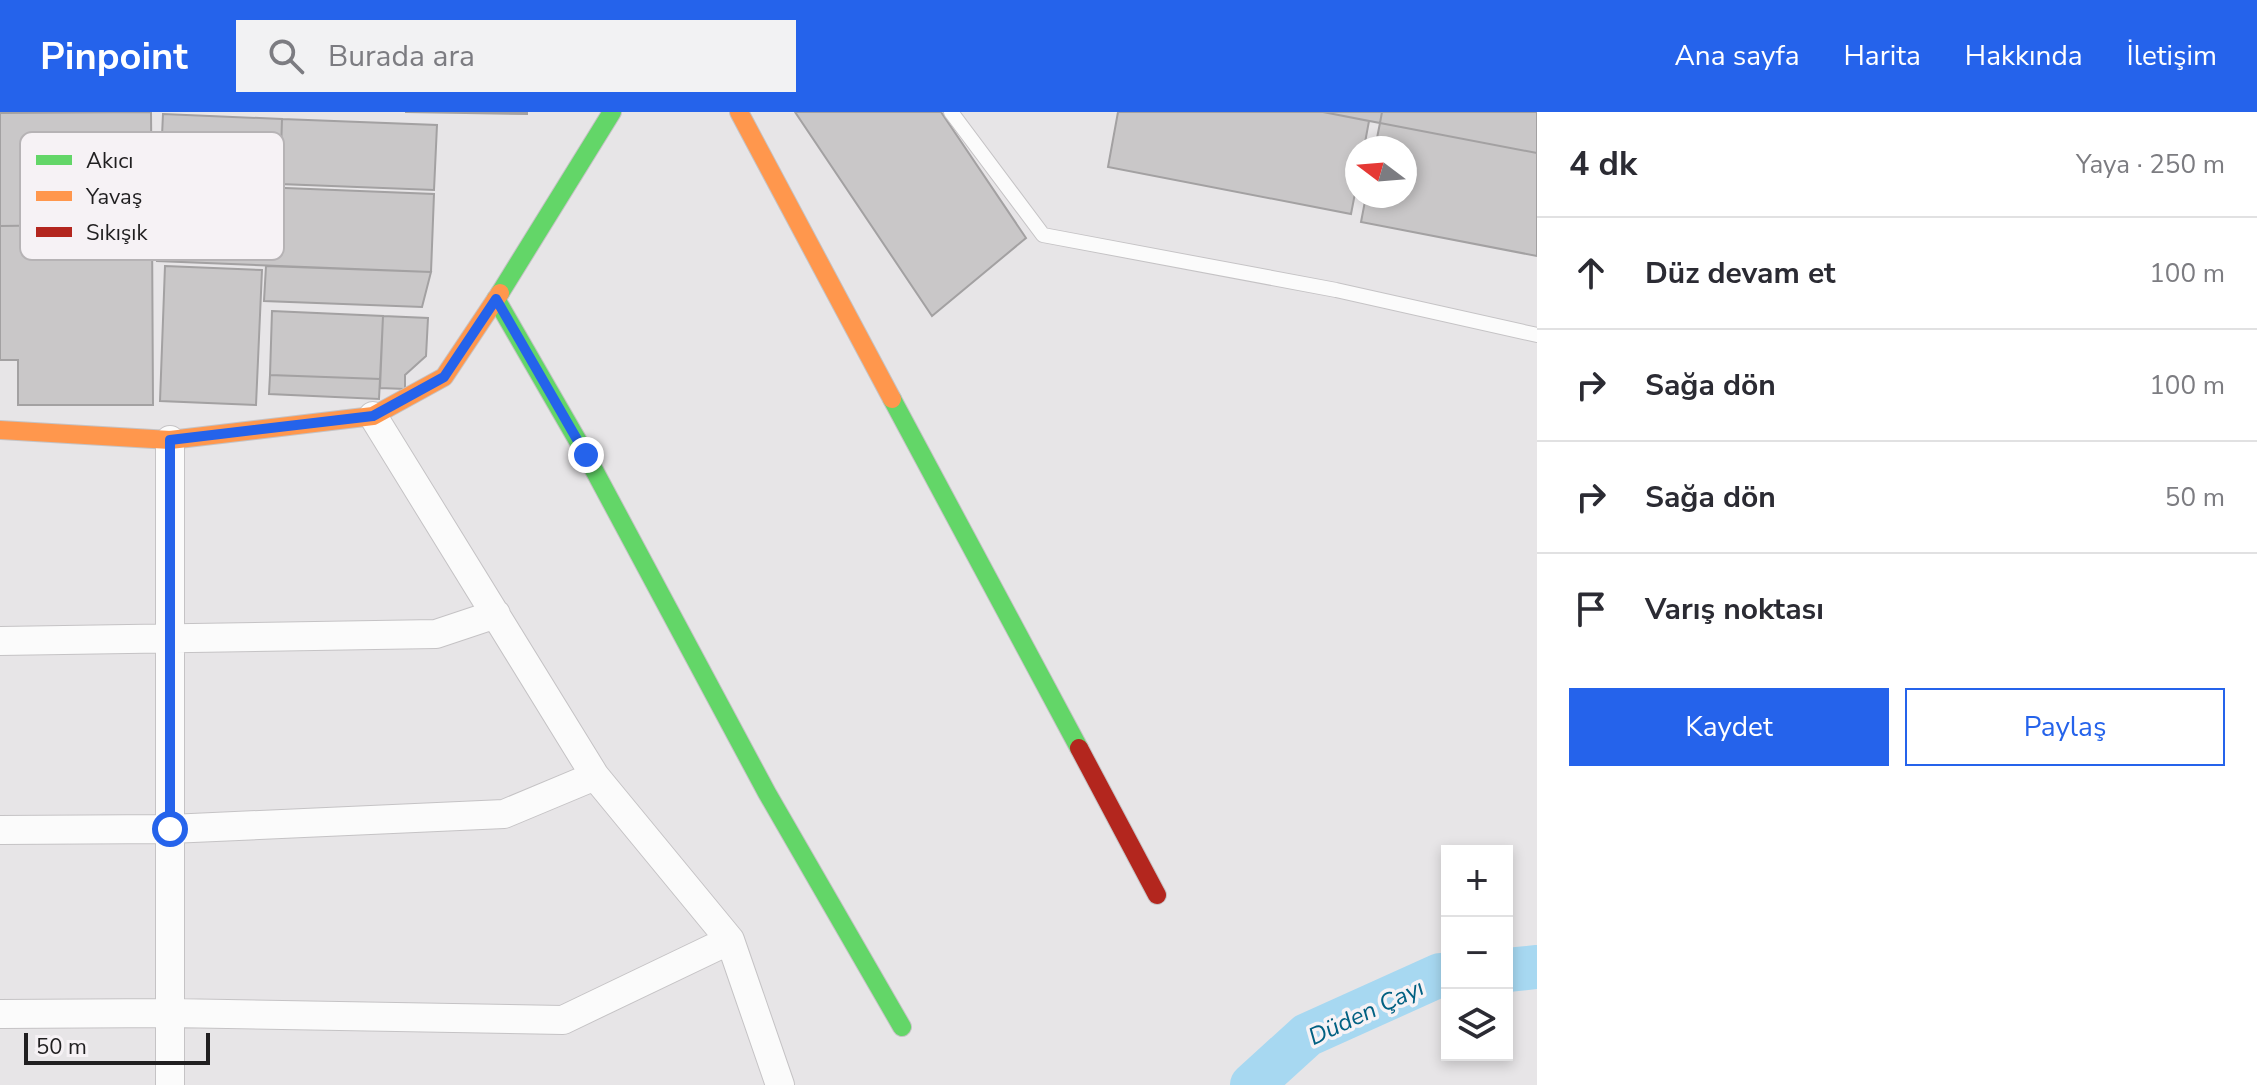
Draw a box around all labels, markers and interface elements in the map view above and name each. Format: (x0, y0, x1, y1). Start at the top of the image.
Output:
search box (236, 20, 796, 92)
text: Pinpoint (40, 31, 188, 82)
icon: search (264, 34, 308, 78)
text: Burada ara (328, 36, 475, 77)
text: Ana sayfa (1674, 37, 1800, 75)
text: Harita (1844, 37, 1921, 75)
text: Hakkında (1965, 37, 2083, 75)
text: İletişim (2127, 37, 2217, 75)
legend (20, 132, 284, 260)
north arrow (1345, 136, 1417, 208)
text: 4 dk (1569, 141, 1637, 187)
text: Akıcı (86, 146, 133, 176)
text: Yaya · 250 m (2076, 147, 2225, 182)
text: Yavaş (85, 182, 142, 212)
text: Sıkışık (86, 218, 148, 248)
icon: ahead (1569, 251, 1613, 295)
text: Düz devam et (1645, 253, 1836, 294)
text: 100 m (2149, 256, 2225, 291)
icon: right (1569, 363, 1613, 407)
text: Sağa dön (1645, 365, 1776, 406)
text: 100 m (2149, 368, 2225, 403)
route end (568, 437, 604, 473)
icon: right (1569, 475, 1613, 519)
text: Sağa dön (1645, 477, 1776, 518)
text: 50 m (2165, 480, 2225, 515)
icon: arrive (1569, 587, 1613, 631)
text: Varış noktası (1645, 589, 1824, 630)
button: Kaydet (1569, 688, 1889, 766)
button: Paylaş (1905, 688, 2225, 766)
route start (152, 811, 188, 847)
map controls (1441, 845, 1513, 1061)
button: + (1441, 845, 1513, 917)
button: − (1441, 917, 1513, 989)
water label: Düden Çayı (1303, 971, 1429, 1053)
button: layers (1441, 989, 1513, 1061)
scale bar (24, 1029, 210, 1065)
text: 50 m (36, 1032, 87, 1062)

